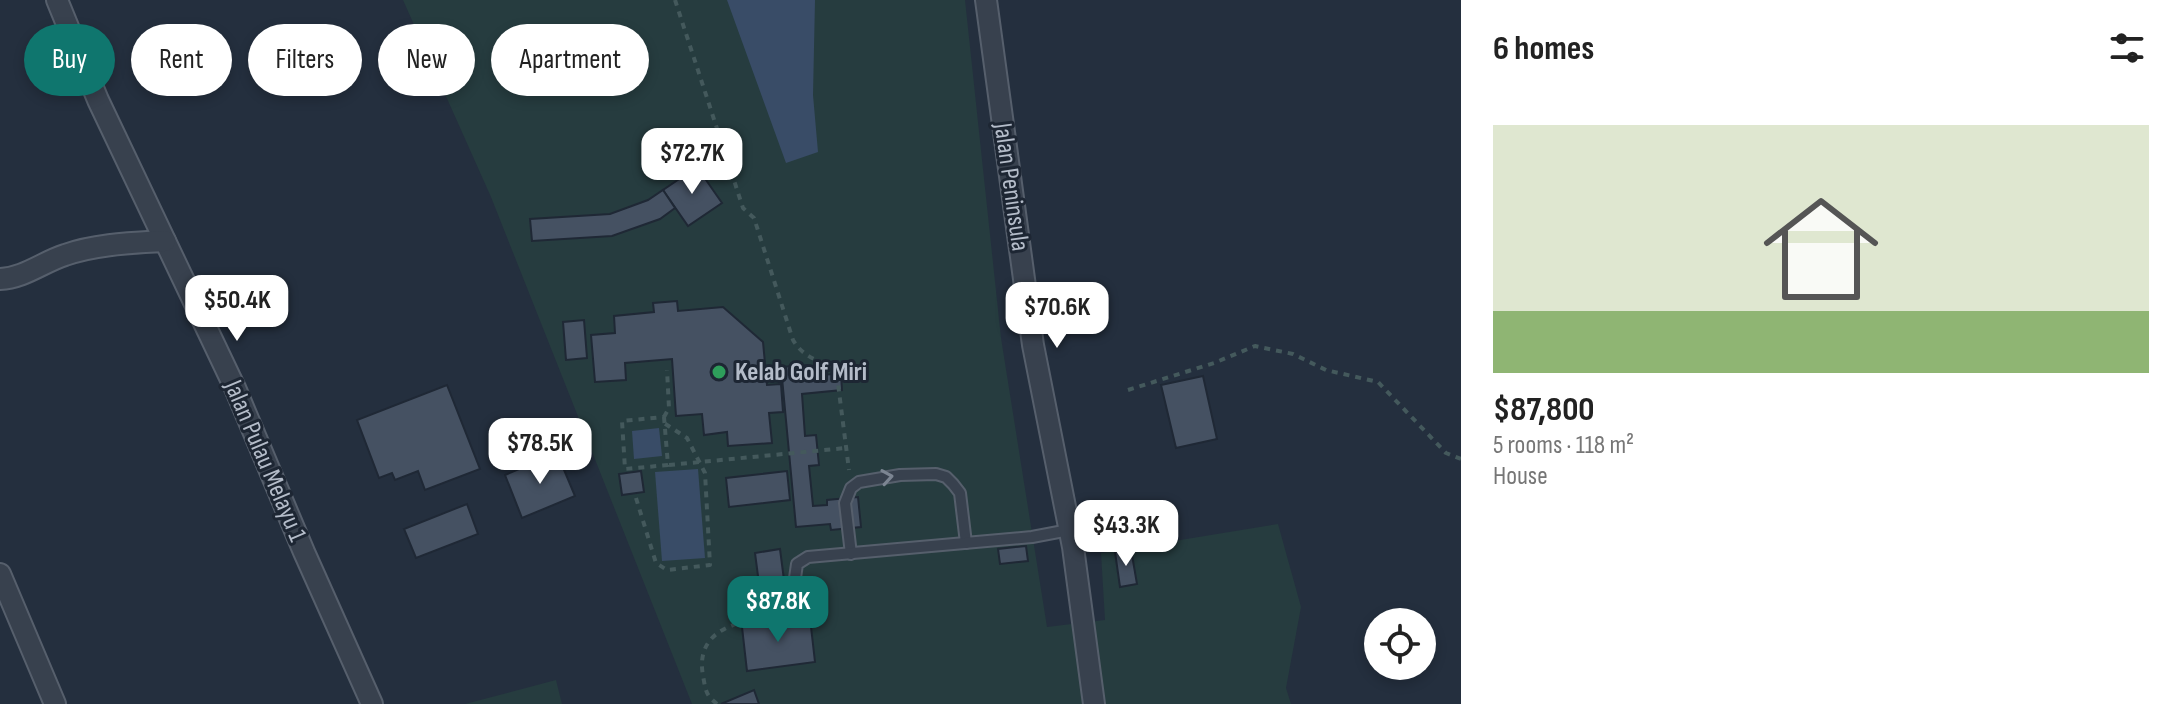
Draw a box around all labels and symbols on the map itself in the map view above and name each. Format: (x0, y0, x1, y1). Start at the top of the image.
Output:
street label: Jalan Peninsula (987, 120, 1035, 253)
pin: $72.7K (627, 128, 757, 196)
pin: $50.4K (172, 275, 302, 343)
pin: $70.6K (992, 282, 1122, 350)
place label: Kelab Golf Miri (735, 357, 867, 388)
marker: Kelab Golf Miri (710, 363, 728, 381)
street label: Jalan Pulau Melayu 1 (217, 375, 313, 546)
pin: $78.5K (475, 418, 605, 486)
one-way arrow (880, 469, 894, 486)
pin: $43.3K (1061, 500, 1191, 568)
pin: $87.8K (713, 576, 843, 644)

